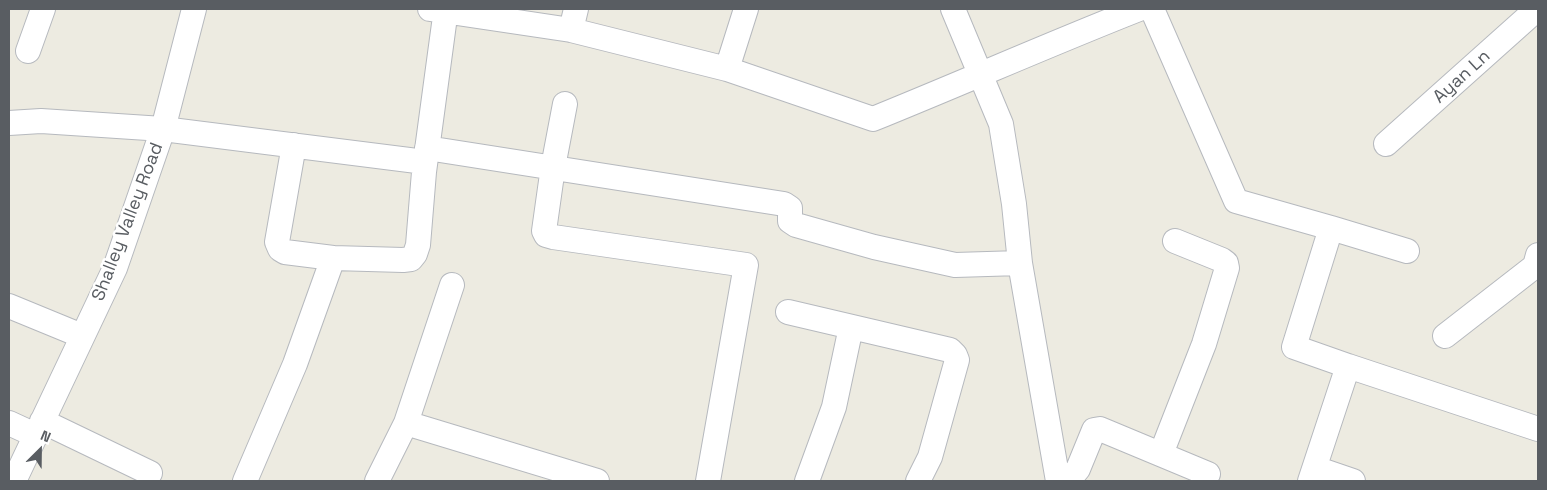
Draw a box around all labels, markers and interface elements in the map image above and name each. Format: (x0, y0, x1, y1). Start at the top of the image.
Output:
street label: Ayan Ln (1429, 46, 1495, 108)
street label: Shalley Valley Road (88, 140, 168, 304)
north arrow (15, 425, 65, 475)
text: N (38, 426, 54, 446)

